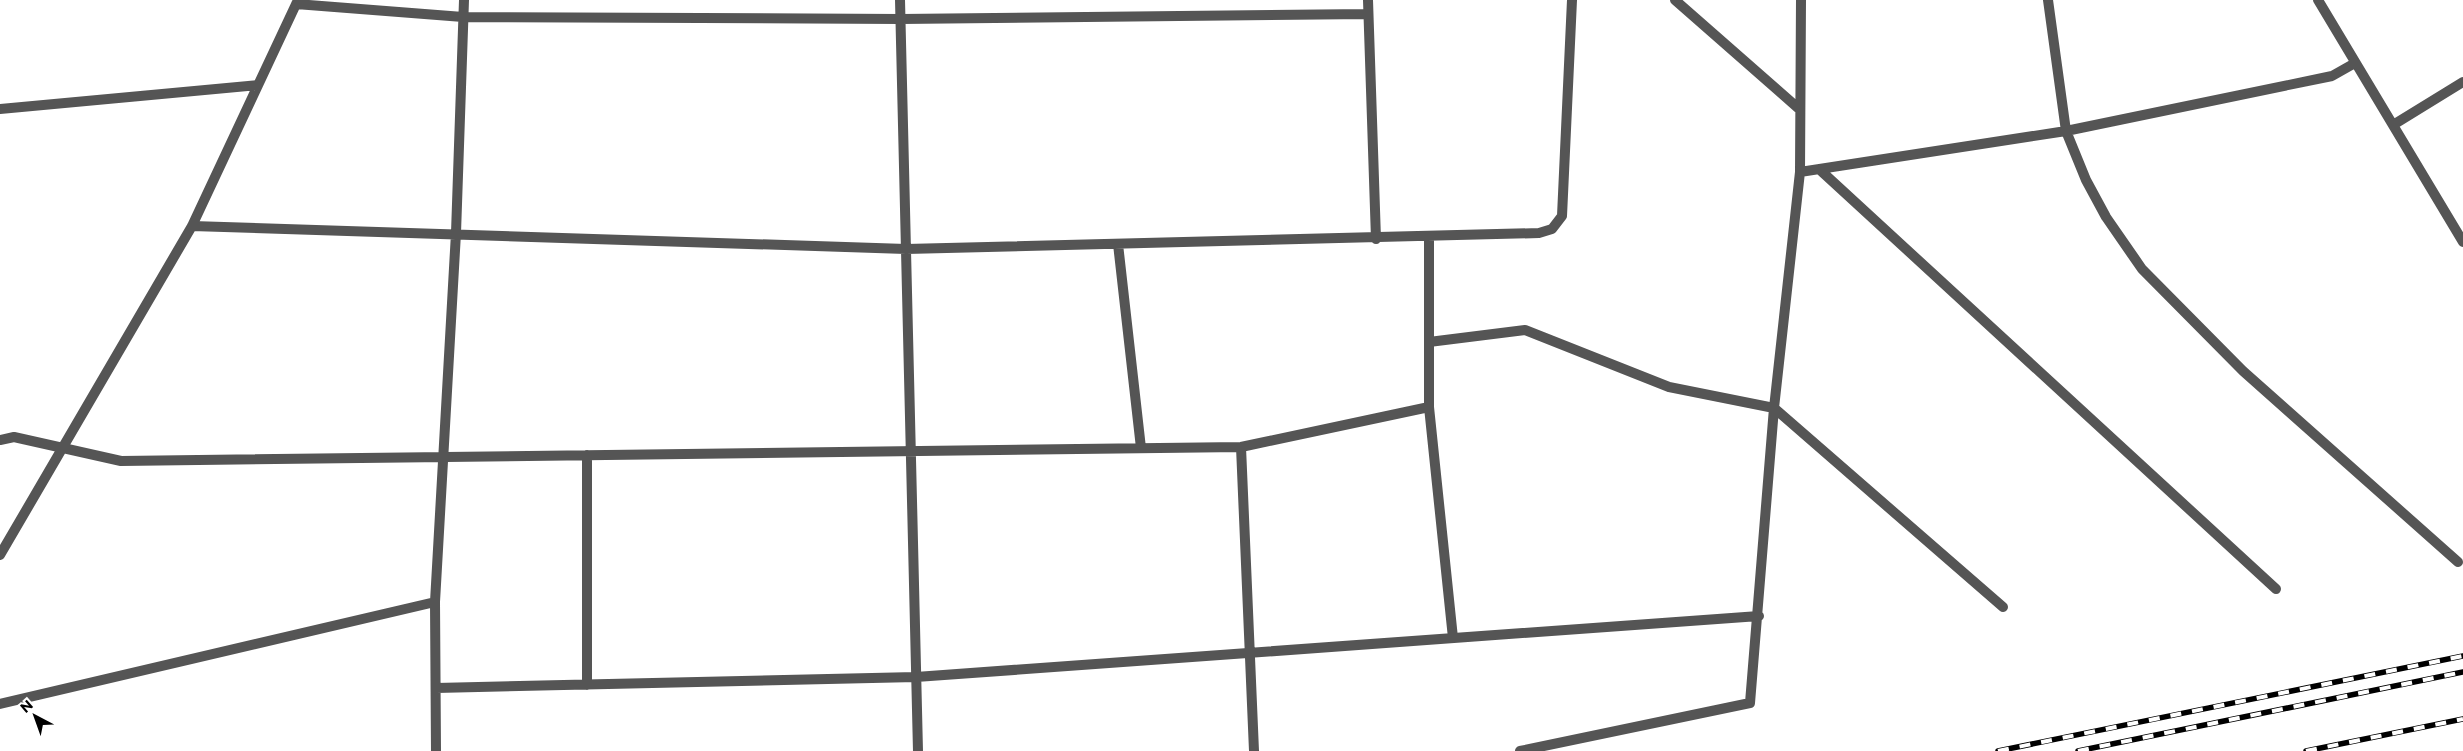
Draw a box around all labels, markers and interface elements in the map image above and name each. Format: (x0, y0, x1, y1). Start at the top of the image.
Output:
north arrow (10, 691, 60, 741)
text: N (16, 696, 37, 717)

